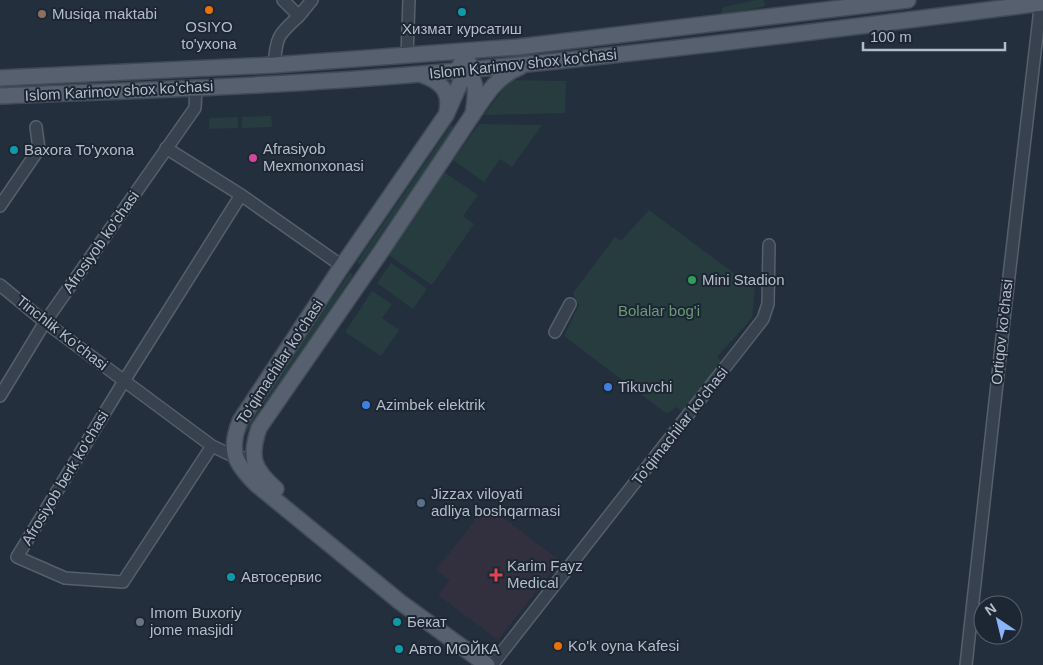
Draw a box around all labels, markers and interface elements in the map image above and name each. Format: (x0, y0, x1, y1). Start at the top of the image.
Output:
marker: OSIYO to'yxona (203, 4, 215, 16)
place label: Musiqa maktabi (52, 5, 157, 22)
marker: Хизмат курсатиш (456, 6, 468, 18)
marker: Musiqa maktabi (36, 8, 48, 20)
place label: OSIYO to'yxona (181, 18, 237, 52)
place label: Хизмат курсатиш (402, 20, 522, 37)
scale bar (863, 20, 1006, 52)
text: 100 m (870, 28, 912, 45)
street label: Islom Karimov shox ko'chasi (428, 45, 618, 82)
street label: Islom Karimov shox ko'chasi (24, 77, 214, 104)
place label: Afrasiyob Mexmonxonasi (263, 140, 364, 174)
place label: Baxora To'yxona (24, 141, 135, 158)
marker: Baxora To'yxona (8, 144, 20, 156)
marker: Afrasiyob Mexmonxonasi (247, 152, 259, 164)
street label: Afrosiyob ko'chasi (59, 188, 142, 296)
place label: Mini Stadion (702, 271, 785, 288)
marker: Mini Stadion (686, 274, 698, 286)
street label: Ortiqov ko'chasi (987, 278, 1016, 386)
street label: Tinchlik Ko'chasi (13, 292, 111, 373)
street label: To'qimachilar ko'chasi (233, 296, 326, 427)
park label: Bolalar bog'i (618, 302, 700, 319)
street label: To'qimachilar ko'chasi (628, 363, 731, 488)
place label: Tikuvchi (618, 378, 672, 395)
marker: Tikuvchi (602, 381, 614, 393)
place label: Azimbek elektrik (376, 396, 486, 413)
marker: Azimbek elektrik (360, 399, 372, 411)
street label: Afrosiyob berk ko'chasi (18, 407, 111, 548)
place label: Jizzax viloyati adliya boshqarmasi (431, 485, 560, 519)
marker: Jizzax viloyati adliya boshqarmasi (415, 497, 427, 509)
place label: Karim Fayz Medical (507, 557, 583, 591)
place label: Автосервис (241, 568, 322, 585)
marker: Karim Fayz Medical (489, 568, 503, 582)
marker: Автосервис (225, 571, 237, 583)
north arrow (973, 595, 1023, 645)
text: N (982, 600, 999, 619)
place label: Imom Buxoriy jome masjidi (149, 604, 242, 638)
place label: Бекат (407, 613, 447, 630)
marker: Imom Buxoriy jome masjidi (134, 616, 146, 628)
marker: Бекат (391, 616, 403, 628)
place label: Ko'k oyna Kafesi (568, 637, 679, 654)
place label: Авто МОЙКА (409, 640, 500, 657)
marker: Ko'k oyna Kafesi (552, 640, 564, 652)
marker: Авто МОЙКА (393, 643, 405, 655)

